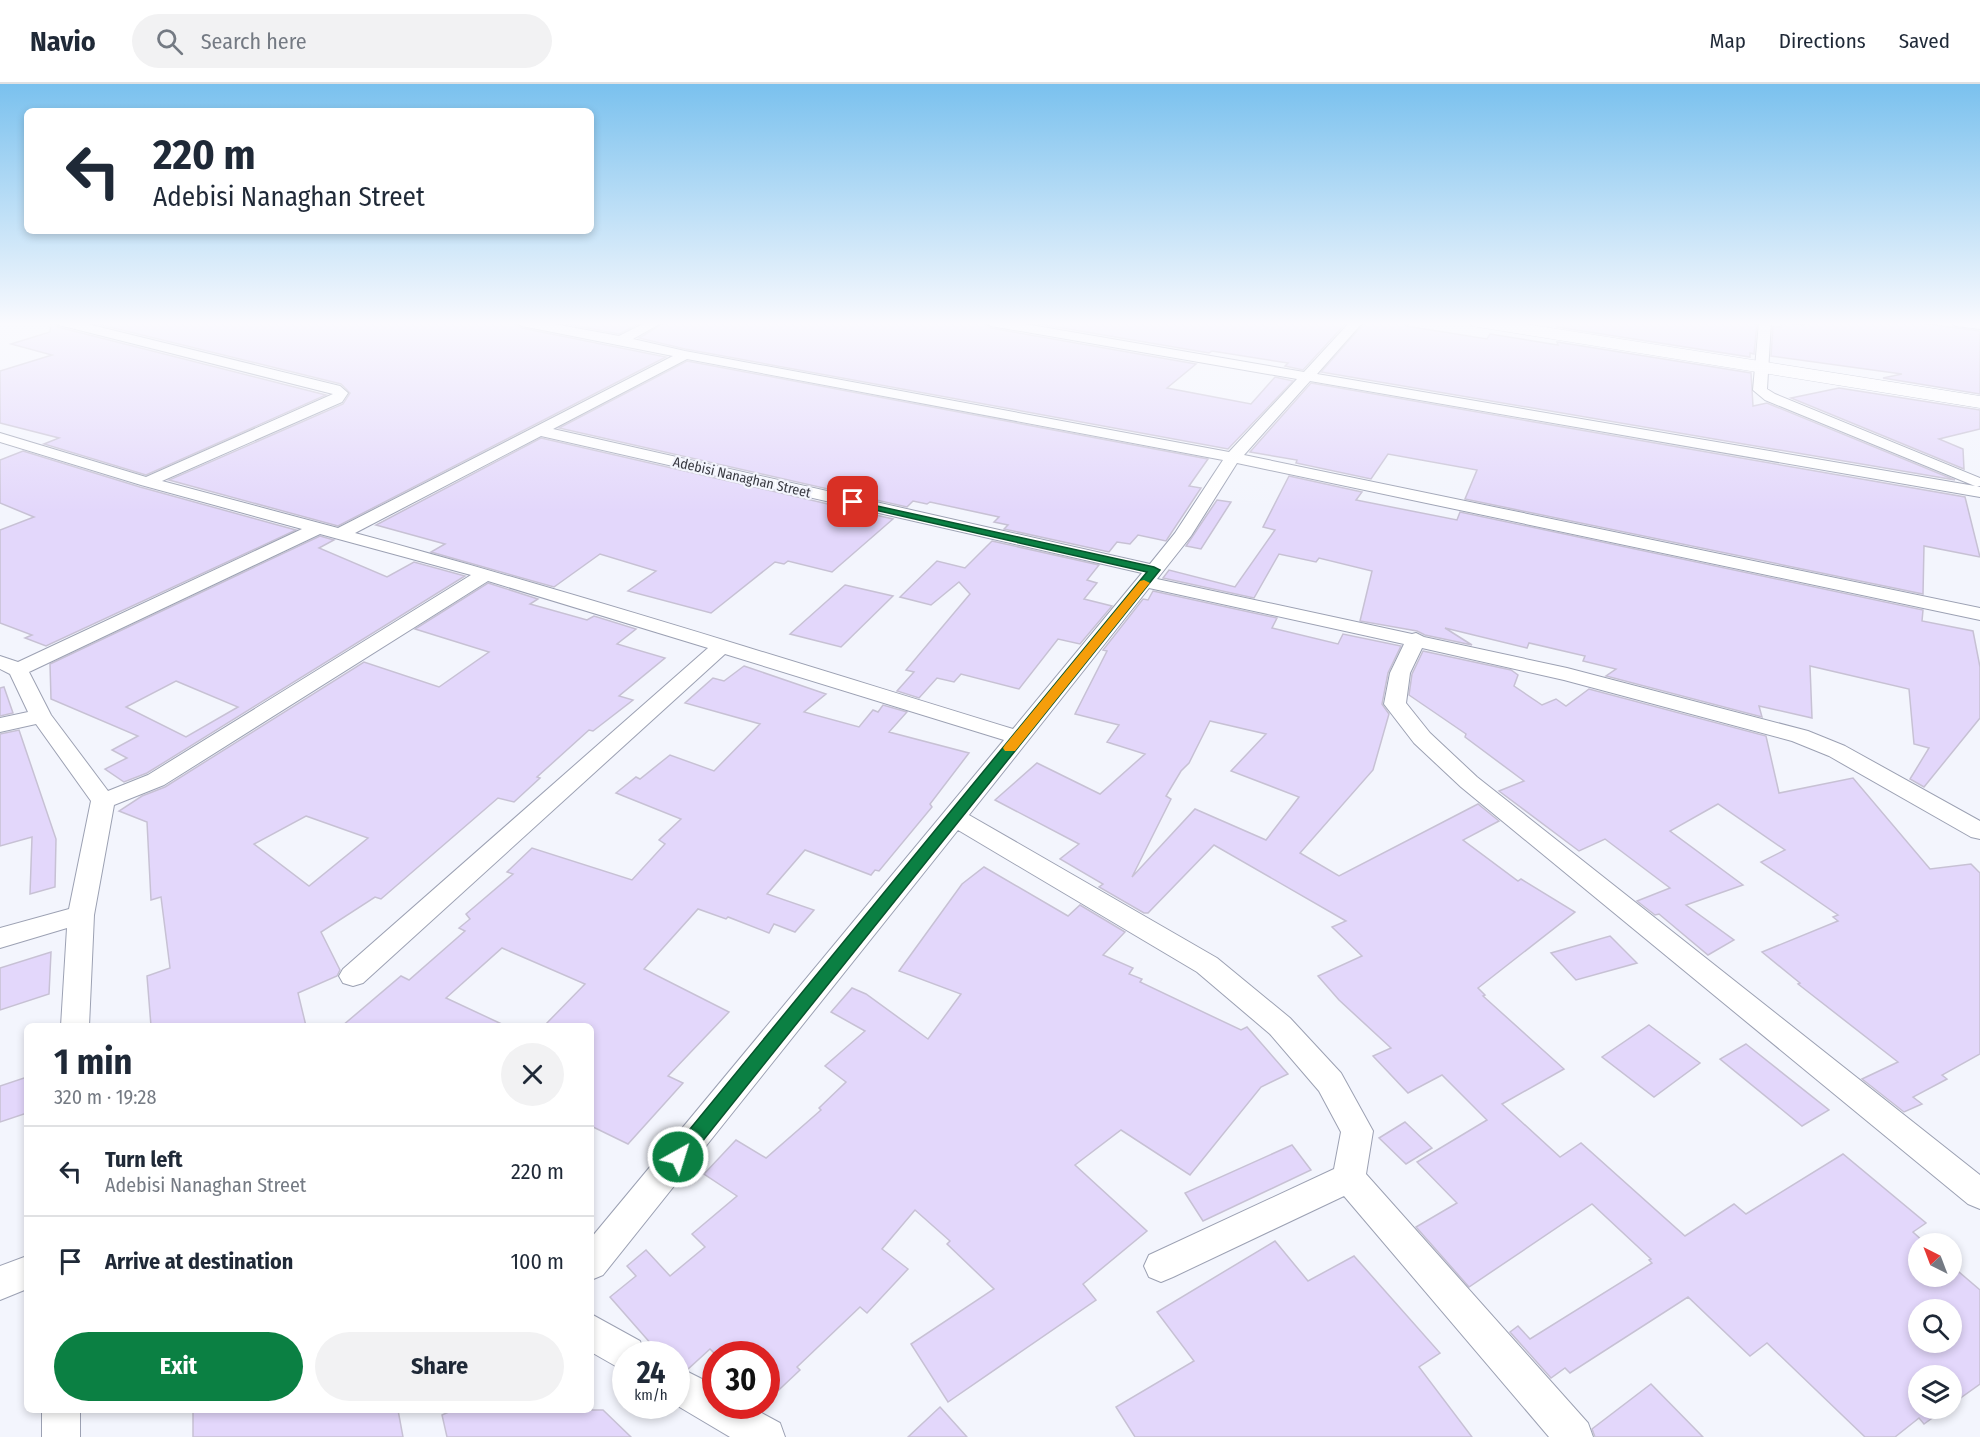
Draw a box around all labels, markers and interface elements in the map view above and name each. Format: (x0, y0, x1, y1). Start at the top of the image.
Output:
search box (132, 14, 552, 68)
text: Navio (30, 25, 96, 58)
icon: search (153, 25, 186, 58)
text: Search here (201, 28, 307, 55)
text: Map (1709, 28, 1746, 54)
text: Directions (1779, 28, 1866, 54)
text: Saved (1899, 28, 1950, 54)
text: 220 m (153, 130, 256, 180)
icon: left (54, 132, 132, 210)
text: Adebisi Nanaghan Street (153, 181, 425, 213)
street label: Adebisi Nanaghan Street (671, 453, 813, 502)
pin (827, 476, 878, 527)
icon: arrive (836, 485, 869, 518)
text: 1 min (54, 1040, 132, 1084)
button: close (501, 1043, 564, 1106)
text: 320 m · 19:28 (54, 1085, 156, 1109)
position arrow (646, 1125, 710, 1189)
text: Turn left (105, 1146, 183, 1173)
icon: left (54, 1155, 87, 1188)
text: 220 m (511, 1158, 564, 1185)
text: Adebisi Nanaghan Street (105, 1173, 306, 1197)
north arrow (1908, 1233, 1962, 1287)
map controls (1908, 1233, 1962, 1419)
icon: arrive (54, 1245, 87, 1278)
text: Arrive at destination (105, 1248, 293, 1275)
text: 100 m (510, 1248, 564, 1275)
button: search (1908, 1299, 1962, 1353)
button: Exit (54, 1332, 303, 1401)
button: Share (315, 1332, 564, 1401)
speed limit sign: 30 (702, 1341, 780, 1419)
text: 24 (637, 1355, 665, 1391)
button: layers (1908, 1365, 1962, 1419)
text: km/h (634, 1386, 668, 1404)

